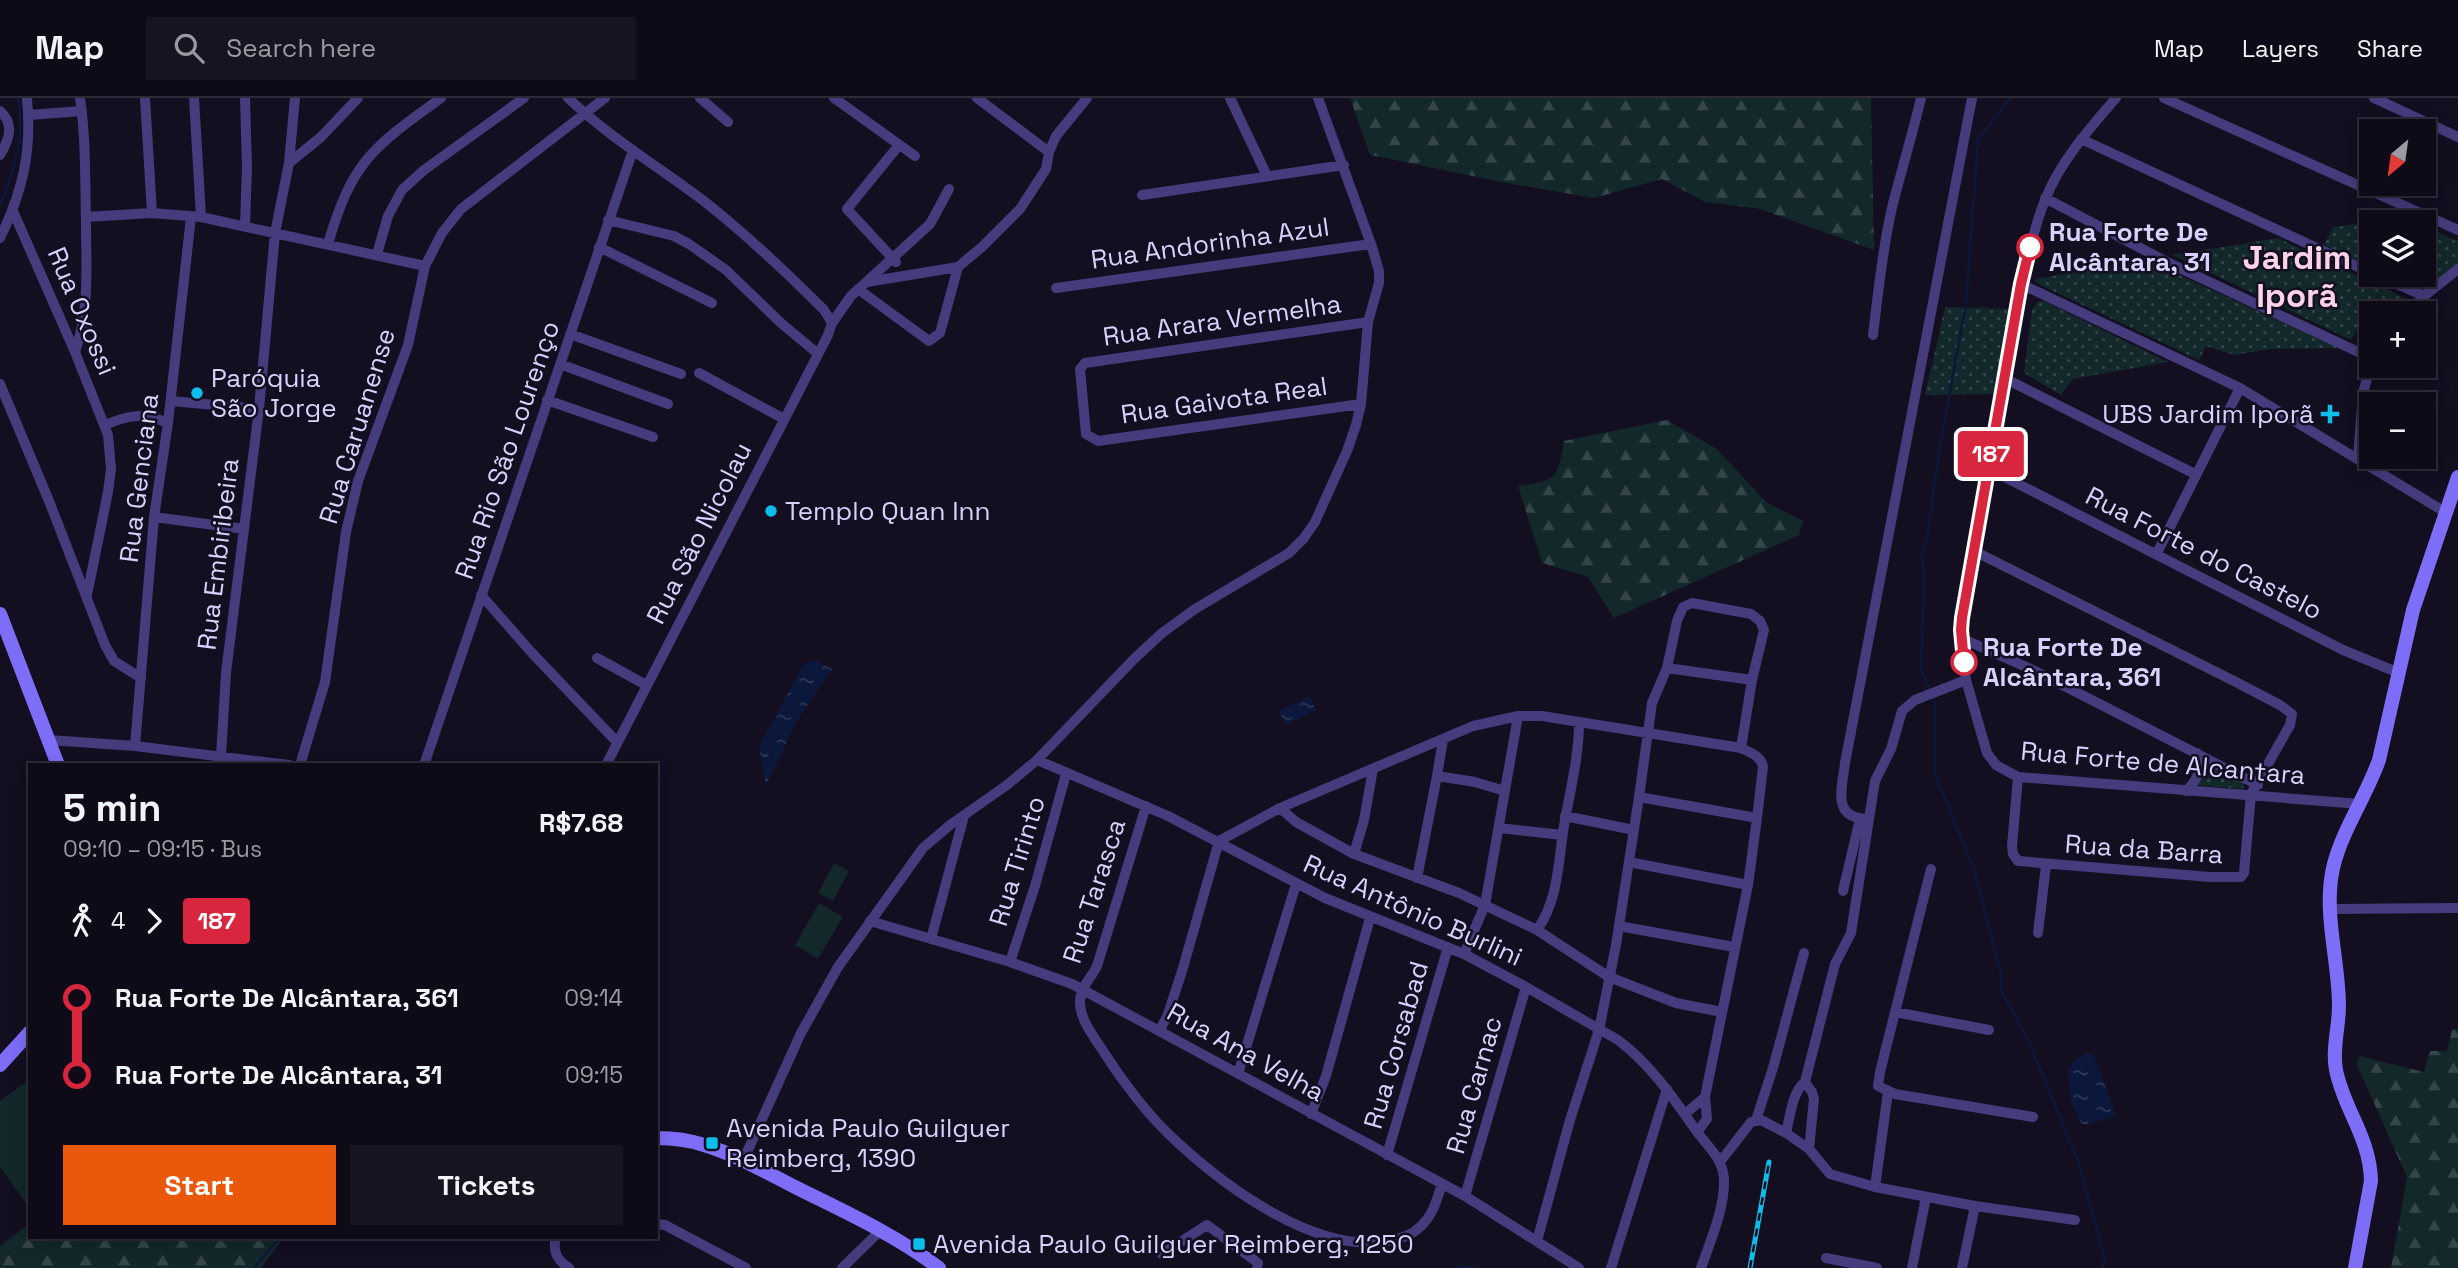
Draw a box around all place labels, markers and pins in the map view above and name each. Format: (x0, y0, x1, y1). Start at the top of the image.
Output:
place label: Rua Forte De Alcântara, 31 (2049, 215, 2211, 279)
marker: Rua Forte De Alcântara, 31 (2017, 234, 2043, 260)
place label: Paróquia São Jorge (211, 361, 337, 425)
marker: Paróquia São Jorge (189, 385, 205, 401)
place label: UBS Jardim Iporã (2102, 397, 2314, 431)
marker: UBS Jardim Iporã (2320, 404, 2340, 424)
place label: Templo Quan Inn (785, 494, 990, 528)
marker: Templo Quan Inn (763, 503, 779, 519)
place label: Rua Forte De Alcântara, 361 (1983, 630, 2161, 694)
marker: Rua Forte De Alcântara, 361 (1951, 649, 1977, 675)
place label: Avenida Paulo Guilguer Reimberg, 1390 (726, 1111, 1010, 1175)
marker: Avenida Paulo Guilguer Reimberg, 1390 (704, 1135, 720, 1151)
place label: Avenida Paulo Guilguer Reimberg, 1250 (933, 1227, 1414, 1261)
marker: Avenida Paulo Guilguer Reimberg, 1250 (911, 1236, 927, 1252)

